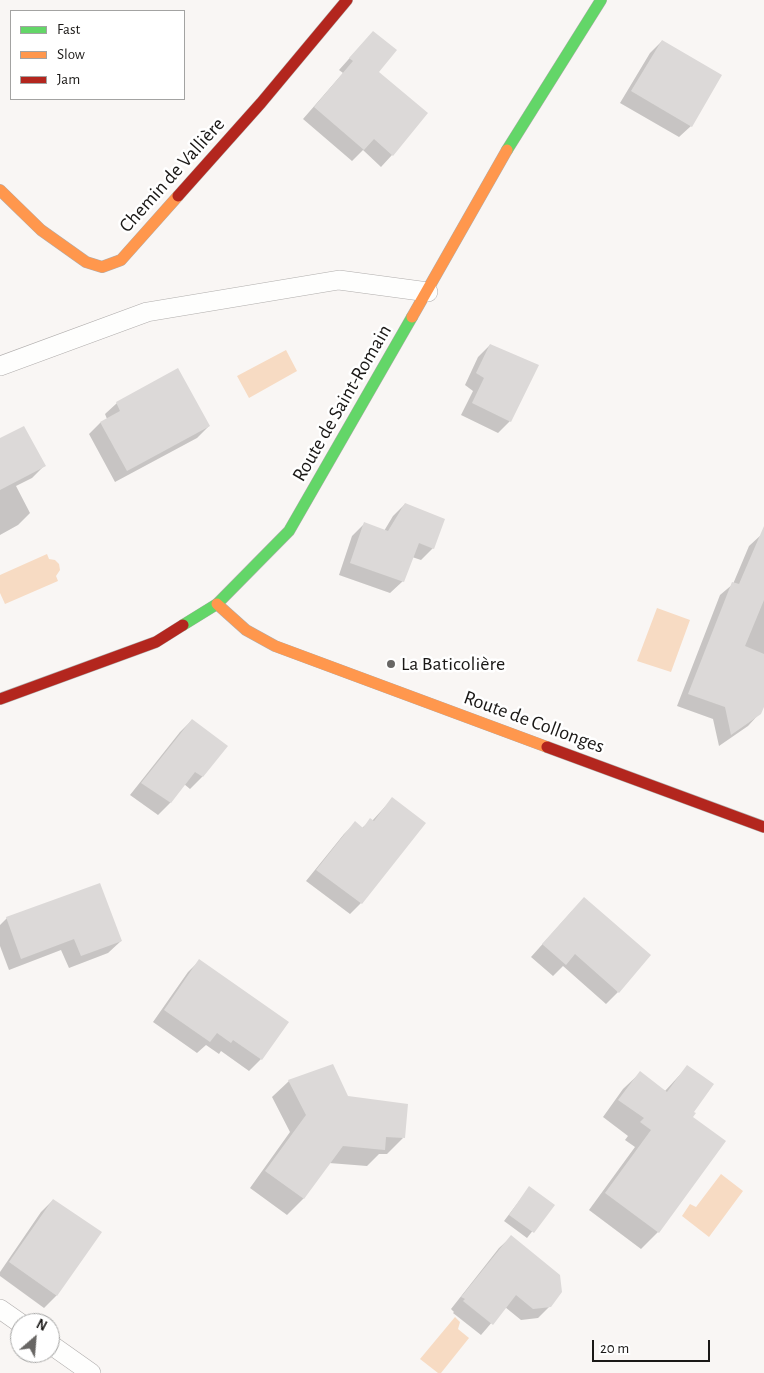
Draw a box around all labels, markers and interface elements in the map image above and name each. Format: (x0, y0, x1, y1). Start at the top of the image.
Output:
legend (10, 10, 185, 100)
text: Fast (57, 22, 80, 37)
text: Slow (57, 47, 85, 62)
text: Jam (57, 72, 80, 87)
street label: Chemin de Vallière (114, 113, 230, 237)
street label: Route de Saint-Romain (287, 320, 397, 486)
place label: La Baticolière (401, 652, 505, 676)
marker: La Baticolière (385, 658, 397, 670)
street label: Route de Collonges (460, 685, 608, 759)
north arrow (10, 1313, 60, 1363)
text: N (34, 1317, 49, 1334)
scale bar (594, 1330, 712, 1362)
text: 20 m (600, 1341, 629, 1356)

